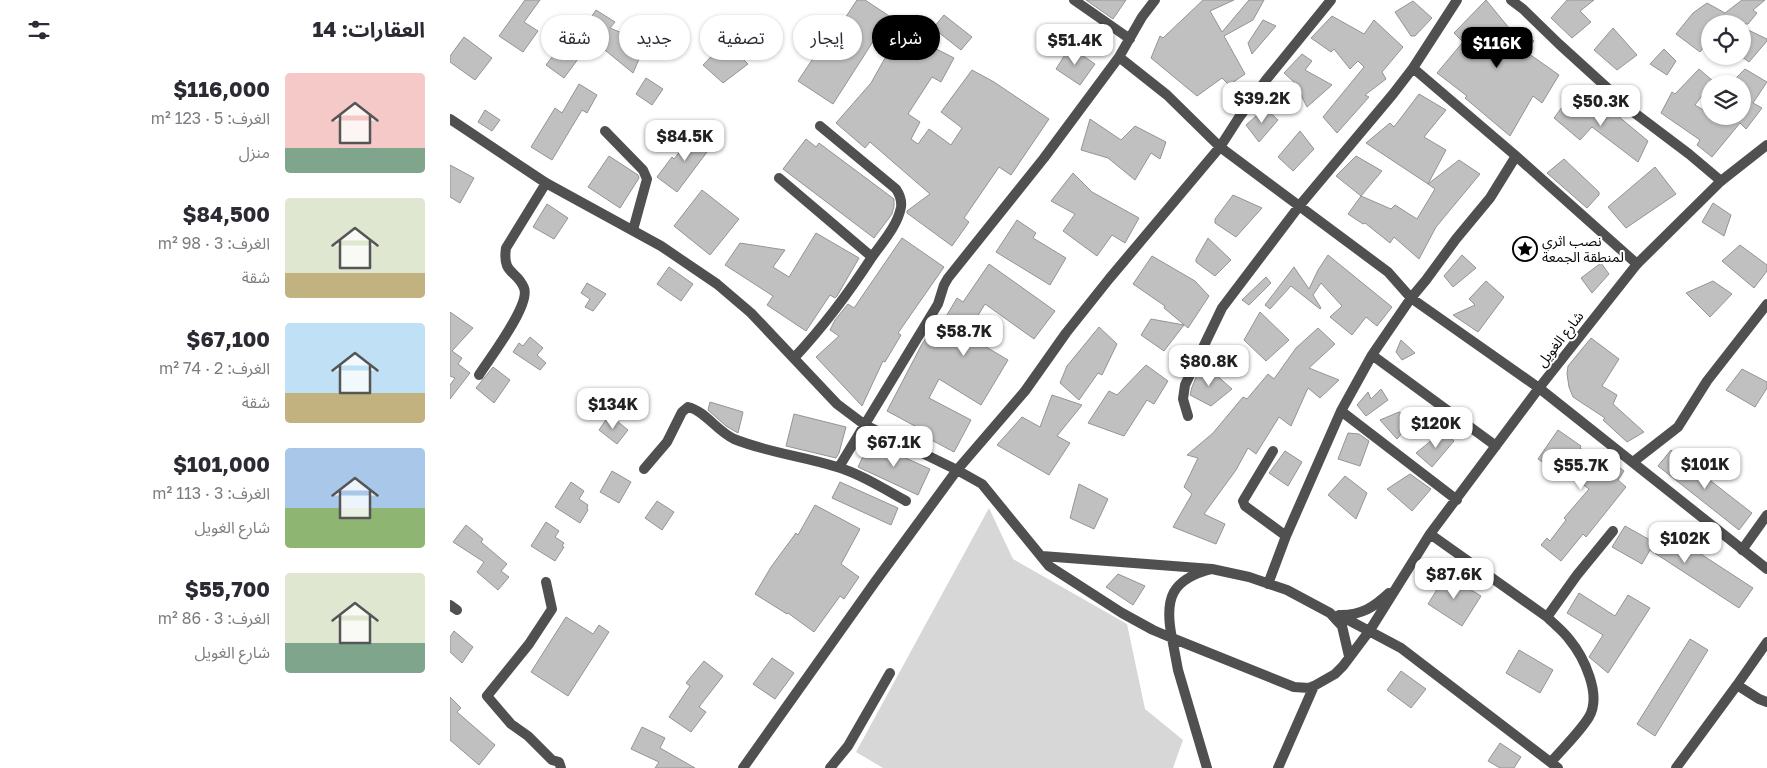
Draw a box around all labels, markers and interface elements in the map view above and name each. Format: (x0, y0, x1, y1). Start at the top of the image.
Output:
chip: شقة (541, 15, 609, 60)
chip: جديد (619, 15, 690, 60)
chip: تصفية (700, 15, 783, 60)
chip: إيجار (793, 15, 862, 60)
chip: شراء (872, 15, 940, 60)
map controls (1701, 15, 1751, 125)
button: locate (1701, 15, 1751, 65)
icon: filters (25, 16, 53, 44)
text: العقارات: 14 (312, 16, 425, 42)
pin: $51.4K (1034, 23, 1116, 66)
pin: $116K (1462, 27, 1532, 69)
text: $51.4K (1047, 30, 1103, 50)
text: $116K (1473, 33, 1521, 53)
button: layers (1701, 75, 1751, 125)
text: $116,000 (173, 76, 270, 102)
pin: $39.2K (1221, 82, 1303, 124)
pin: $50.3K (1560, 84, 1642, 127)
text: $39.2K (1233, 88, 1291, 108)
text: $50.3K (1572, 91, 1630, 111)
icon: home (325, 93, 385, 153)
text: الغرف: 5 · 123 m² (151, 108, 270, 128)
pin: $84.5K (644, 120, 726, 162)
text: $84.5K (656, 126, 714, 146)
text: منزل (239, 142, 270, 162)
text: $84,500 (183, 201, 270, 227)
icon: home (325, 218, 385, 278)
place label: نصب اثري لمنطقة الجمعة (1542, 232, 1624, 265)
text: الغرف: 3 · 98 m² (158, 233, 270, 253)
place icon: نصب اثري لمنطقة الجمعة (1512, 236, 1538, 262)
text: شقة (242, 267, 270, 287)
street label: شارع الغويل (1533, 307, 1589, 372)
pin: $58.7K (923, 314, 1005, 357)
text: $58.7K (936, 321, 992, 341)
text: $67,100 (186, 326, 270, 352)
icon: home (325, 343, 385, 403)
pin: $80.8K (1168, 344, 1250, 387)
text: $80.8K (1180, 351, 1238, 371)
text: الغرف: 2 · 74 m² (159, 358, 270, 378)
pin: $134K (578, 388, 648, 430)
text: شقة (242, 392, 270, 412)
text: $134K (588, 394, 638, 414)
pin: $120K (1401, 406, 1471, 449)
text: $120K (1411, 413, 1461, 433)
pin: $67.1K (853, 426, 935, 468)
text: $67.1K (867, 432, 921, 452)
pin: $55.7K (1540, 448, 1622, 491)
pin: $101K (1670, 448, 1740, 490)
text: $101,000 (173, 451, 270, 477)
text: $101K (1680, 454, 1730, 474)
text: $55.7K (1553, 455, 1609, 475)
icon: home (325, 468, 385, 528)
text: الغرف: 3 · 113 m² (152, 483, 270, 503)
text: شارع الغويل (194, 517, 270, 537)
pin: $102K (1650, 522, 1720, 564)
text: $102K (1660, 528, 1710, 548)
pin: $87.6K (1413, 558, 1495, 600)
text: $87.6K (1426, 564, 1482, 584)
text: $55,700 (185, 576, 270, 602)
icon: home (325, 593, 385, 653)
text: الغرف: 3 · 86 m² (158, 608, 270, 628)
text: شارع الغويل (194, 642, 270, 662)

